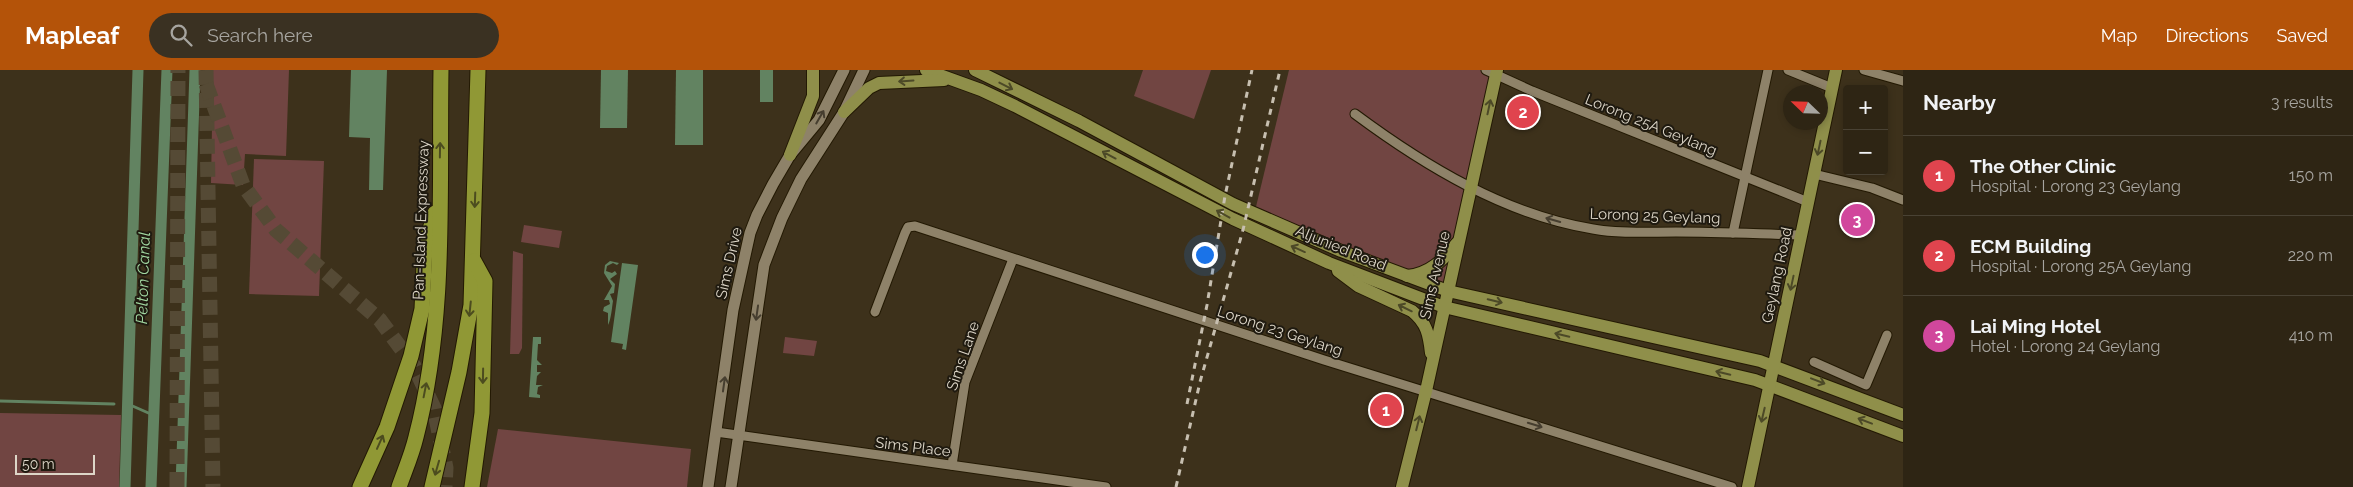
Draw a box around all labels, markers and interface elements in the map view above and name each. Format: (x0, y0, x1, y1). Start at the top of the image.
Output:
search box (149, 13, 499, 58)
text: Mapleaf (25, 21, 119, 50)
icon: search (167, 21, 195, 49)
text: Search here (207, 24, 313, 46)
text: Map (2101, 25, 2137, 46)
text: Directions (2165, 25, 2249, 46)
text: Saved (2277, 25, 2328, 46)
one-way arrow (898, 77, 914, 86)
one-way arrow (998, 82, 1013, 91)
north arrow (1783, 85, 1828, 130)
map controls (1843, 85, 1888, 175)
button: + (1843, 85, 1888, 130)
street label: Lorong 25A Geylang (1582, 90, 1720, 160)
text: Nearby (1923, 90, 1996, 115)
pin: 2 (1507, 93, 1539, 131)
text: 3 results (2271, 93, 2333, 112)
one-way arrow (1485, 99, 1494, 115)
one-way arrow (815, 109, 825, 124)
button: − (1843, 130, 1888, 175)
one-way arrow (1814, 139, 1824, 155)
street label: Pan-Island Expressway (409, 140, 433, 300)
one-way arrow (435, 143, 445, 159)
one-way arrow (1102, 150, 1117, 159)
text: The Other Clinic (1970, 155, 2116, 177)
text: 1 (1935, 166, 1943, 185)
text: 150 m (2289, 166, 2333, 185)
text: Hospital · Lorong 23 Geylang (1970, 177, 2181, 196)
one-way arrow (470, 192, 480, 208)
pin: 3 (1841, 201, 1873, 239)
street label: Lorong 25 Geylang (1589, 205, 1721, 227)
one-way arrow (1216, 209, 1231, 218)
one-way arrow (1546, 215, 1562, 225)
street label: Aljunied Road (1293, 222, 1389, 274)
street label: Sims Drive (712, 225, 746, 301)
street label: Geylang Road (1758, 225, 1796, 325)
street label: Sims Avenue (1416, 229, 1454, 321)
water label: Pelton Canal (132, 232, 154, 324)
text: ECM Building (1970, 235, 2091, 257)
your location (1192, 242, 1218, 268)
one-way arrow (1291, 243, 1306, 253)
text: 2 (1934, 246, 1944, 265)
text: 220 m (2288, 246, 2333, 265)
text: Hospital · Lorong 25A Geylang (1970, 257, 2191, 276)
one-way arrow (1787, 274, 1796, 290)
one-way arrow (1487, 297, 1503, 306)
one-way arrow (465, 301, 475, 317)
street label: Lorong 23 Geylang (1215, 302, 1345, 360)
one-way arrow (1398, 303, 1413, 313)
one-way arrow (751, 305, 761, 321)
text: Lai Ming Hotel (1970, 315, 2101, 337)
street label: Sims Lane (943, 319, 983, 393)
text: 3 (1935, 326, 1943, 345)
text: 410 m (2289, 326, 2333, 345)
one-way arrow (1555, 330, 1571, 339)
text: Hotel · Lorong 24 Geylang (1970, 337, 2160, 356)
one-way arrow (478, 368, 488, 384)
one-way arrow (1715, 368, 1731, 377)
one-way arrow (719, 377, 729, 393)
one-way arrow (1809, 377, 1825, 386)
one-way arrow (421, 382, 431, 398)
pin: 1 (1370, 391, 1402, 429)
one-way arrow (1758, 407, 1767, 423)
one-way arrow (1414, 416, 1423, 432)
one-way arrow (1858, 416, 1874, 425)
one-way arrow (1526, 421, 1542, 431)
street label: Sims Place (874, 433, 952, 461)
one-way arrow (375, 435, 385, 450)
scale bar (15, 452, 95, 475)
text: 50 m (22, 456, 55, 472)
one-way arrow (432, 460, 442, 476)

